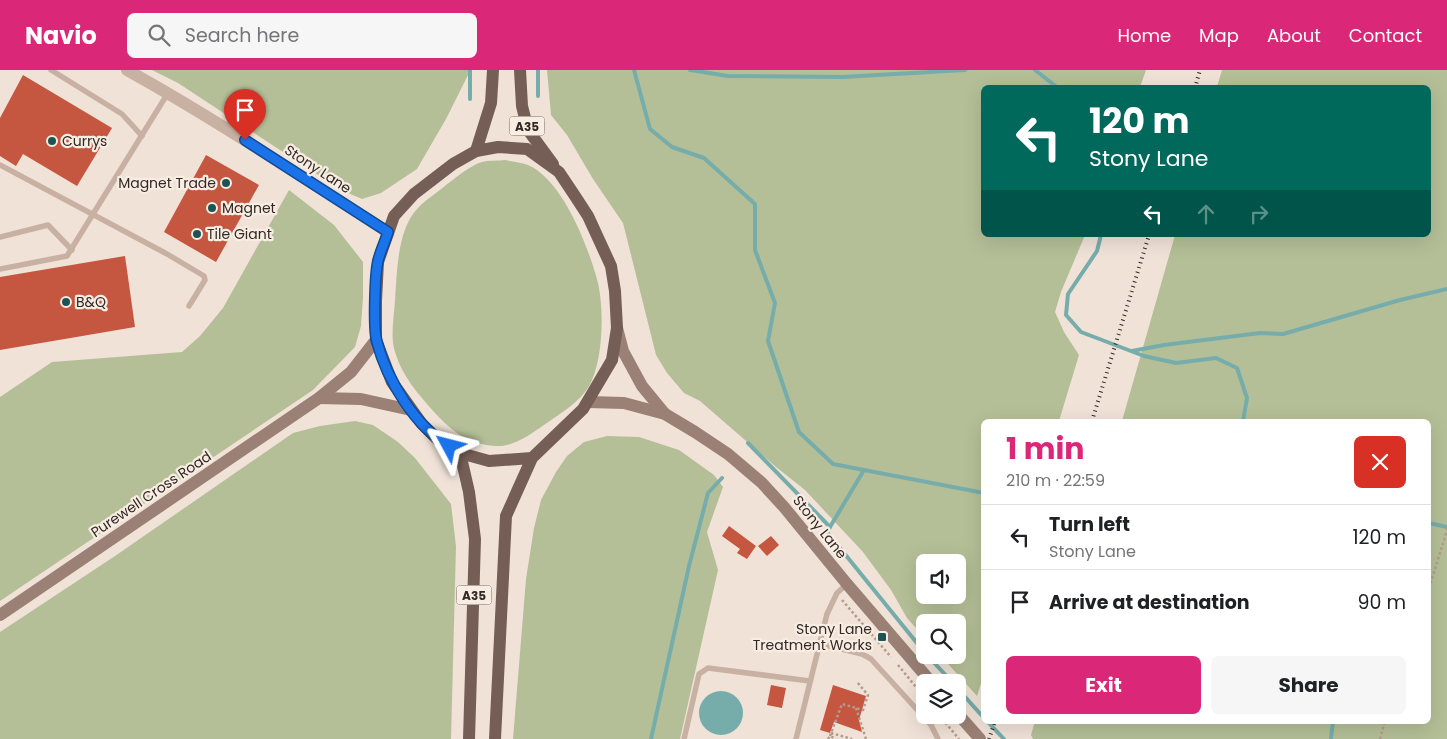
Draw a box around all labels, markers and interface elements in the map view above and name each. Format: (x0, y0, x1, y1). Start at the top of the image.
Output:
search box (127, 13, 477, 58)
text: Navio (25, 19, 97, 52)
icon: search (145, 21, 173, 49)
text: Search here (185, 22, 299, 49)
text: Home (1117, 23, 1171, 48)
text: Map (1199, 23, 1239, 48)
text: About (1267, 23, 1321, 48)
text: Contact (1349, 23, 1422, 48)
pin (224, 89, 266, 140)
icon: arrive (231, 96, 259, 124)
text: 120 m (1089, 96, 1189, 145)
icon: left (1006, 105, 1071, 170)
road number: A35 (510, 116, 544, 136)
place label: Currys (62, 131, 107, 151)
marker: Currys (46, 135, 58, 147)
street label: Stony Lane (281, 140, 356, 198)
text: Stony Lane (1089, 143, 1208, 174)
place label: Magnet Trade (118, 173, 216, 193)
marker: Magnet Trade (220, 177, 232, 189)
place label: Magnet (222, 198, 276, 218)
icon: left (1139, 200, 1167, 228)
icon: ahead (1192, 200, 1220, 228)
icon: right (1245, 200, 1273, 228)
marker: Magnet (206, 202, 218, 214)
place label: Tile Giant (207, 224, 272, 244)
marker: Tile Giant (191, 228, 203, 240)
place label: B&Q (76, 292, 106, 312)
marker: B&Q (60, 296, 72, 308)
position arrow (422, 419, 474, 471)
text: 1 min (1006, 427, 1084, 470)
button: close (1354, 436, 1406, 488)
street label: Purewell Cross Road (87, 446, 215, 542)
text: 210 m · 22:59 (1006, 469, 1105, 492)
street label: Stony Lane (788, 491, 852, 563)
text: Turn left (1049, 511, 1130, 538)
icon: left (1006, 523, 1034, 551)
text: 120 m (1352, 524, 1406, 551)
text: Stony Lane (1049, 540, 1136, 563)
map controls (916, 554, 966, 724)
button: sound (916, 554, 966, 604)
road number: A35 (456, 586, 492, 604)
icon: arrive (1006, 588, 1034, 616)
text: Arrive at destination (1049, 589, 1250, 616)
text: 90 m (1357, 589, 1406, 616)
button: search (916, 614, 966, 664)
place label: Stony Lane Treatment Works (753, 619, 872, 655)
marker: Stony Lane Treatment Works (876, 631, 888, 643)
button: Exit (1006, 656, 1201, 714)
button: Share (1211, 656, 1406, 714)
button: layers (916, 674, 966, 724)

